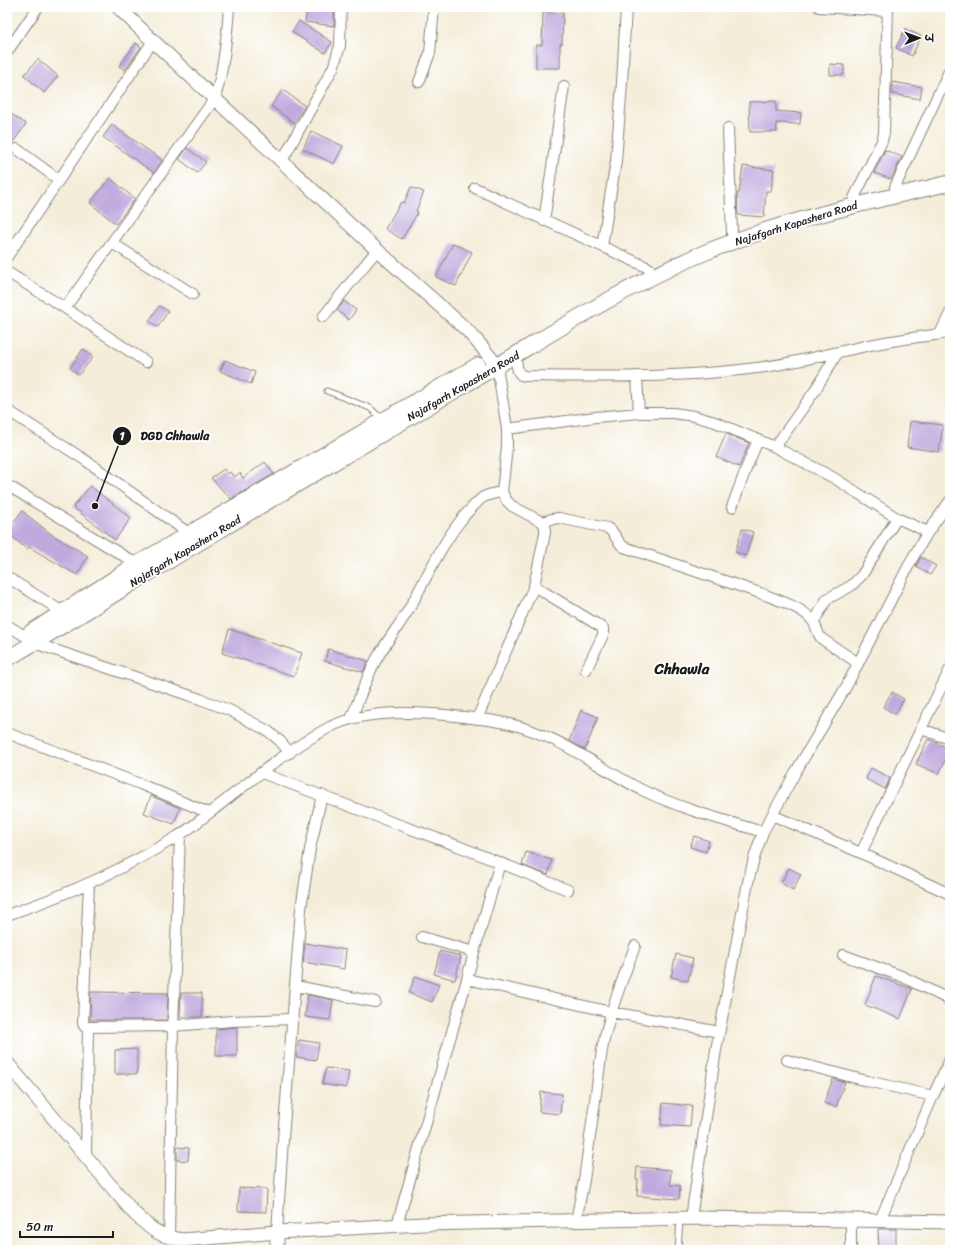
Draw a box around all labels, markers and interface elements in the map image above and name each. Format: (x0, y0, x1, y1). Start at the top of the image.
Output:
north arrow (899, 18, 939, 58)
text: उ (919, 33, 938, 43)
street label: Najafgarh Kapashera Road (732, 195, 861, 251)
street label: Najafgarh Kapashera Road (403, 346, 524, 427)
callout: DGD Chhawla (112, 424, 217, 448)
text: 1 (119, 425, 125, 447)
text: DGD Chhawla (141, 425, 210, 447)
street label: Najafgarh Kapashera Road (126, 510, 246, 592)
district label: Chhawla (654, 656, 710, 682)
scale bar (20, 1213, 113, 1239)
text: 50 m (26, 1216, 53, 1238)

